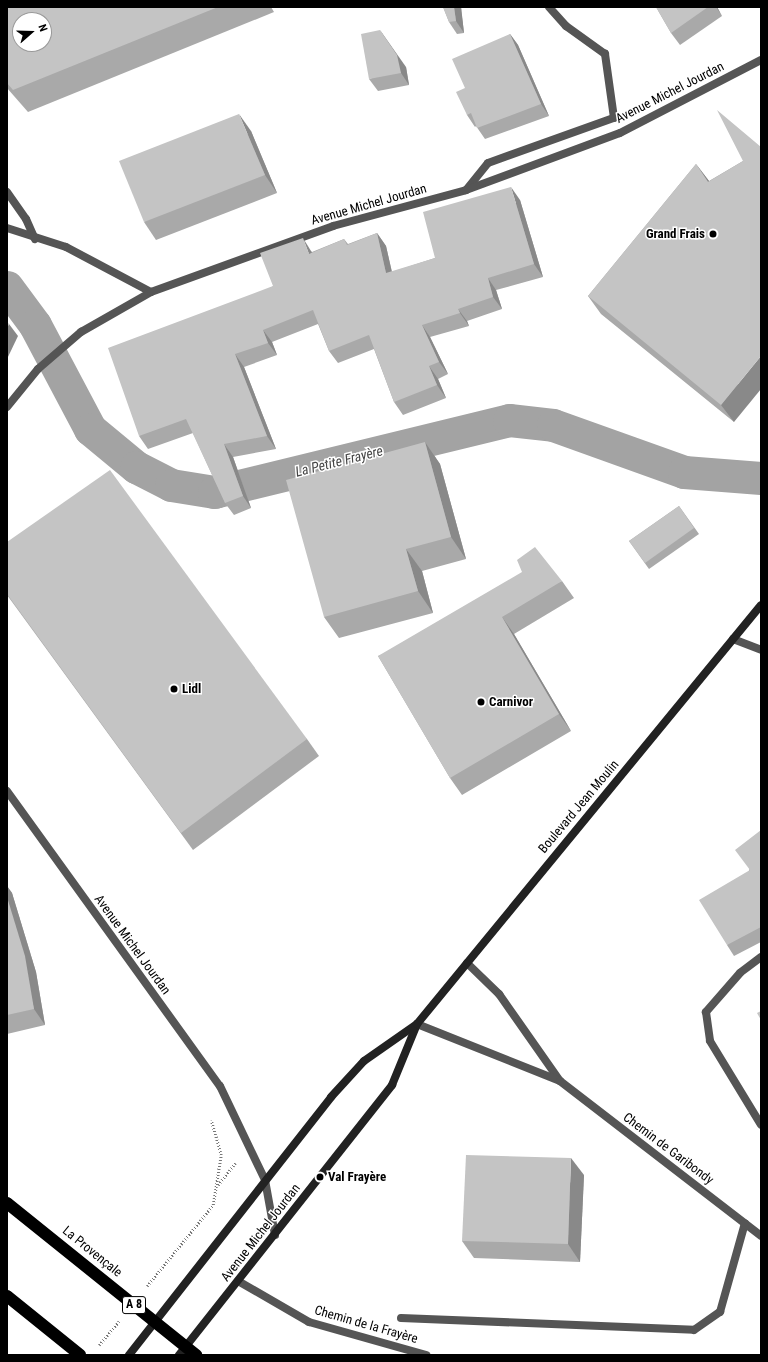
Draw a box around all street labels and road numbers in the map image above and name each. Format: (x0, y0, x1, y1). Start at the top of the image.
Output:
street label: Avenue Michel Jourdan (613, 59, 727, 127)
street label: Avenue Michel Jourdan (309, 181, 429, 229)
street label: Boulevard Jean Moulin (536, 757, 622, 857)
street label: Avenue Michel Jourdan (91, 892, 173, 998)
street label: Chemin de Garibondy (620, 1110, 716, 1188)
street label: Avenue Michel Jourdan (218, 1181, 304, 1285)
street label: La Provençale (59, 1223, 125, 1281)
road number: A 8 (122, 1295, 146, 1315)
street label: Chemin de la Frayère (313, 1303, 419, 1347)

